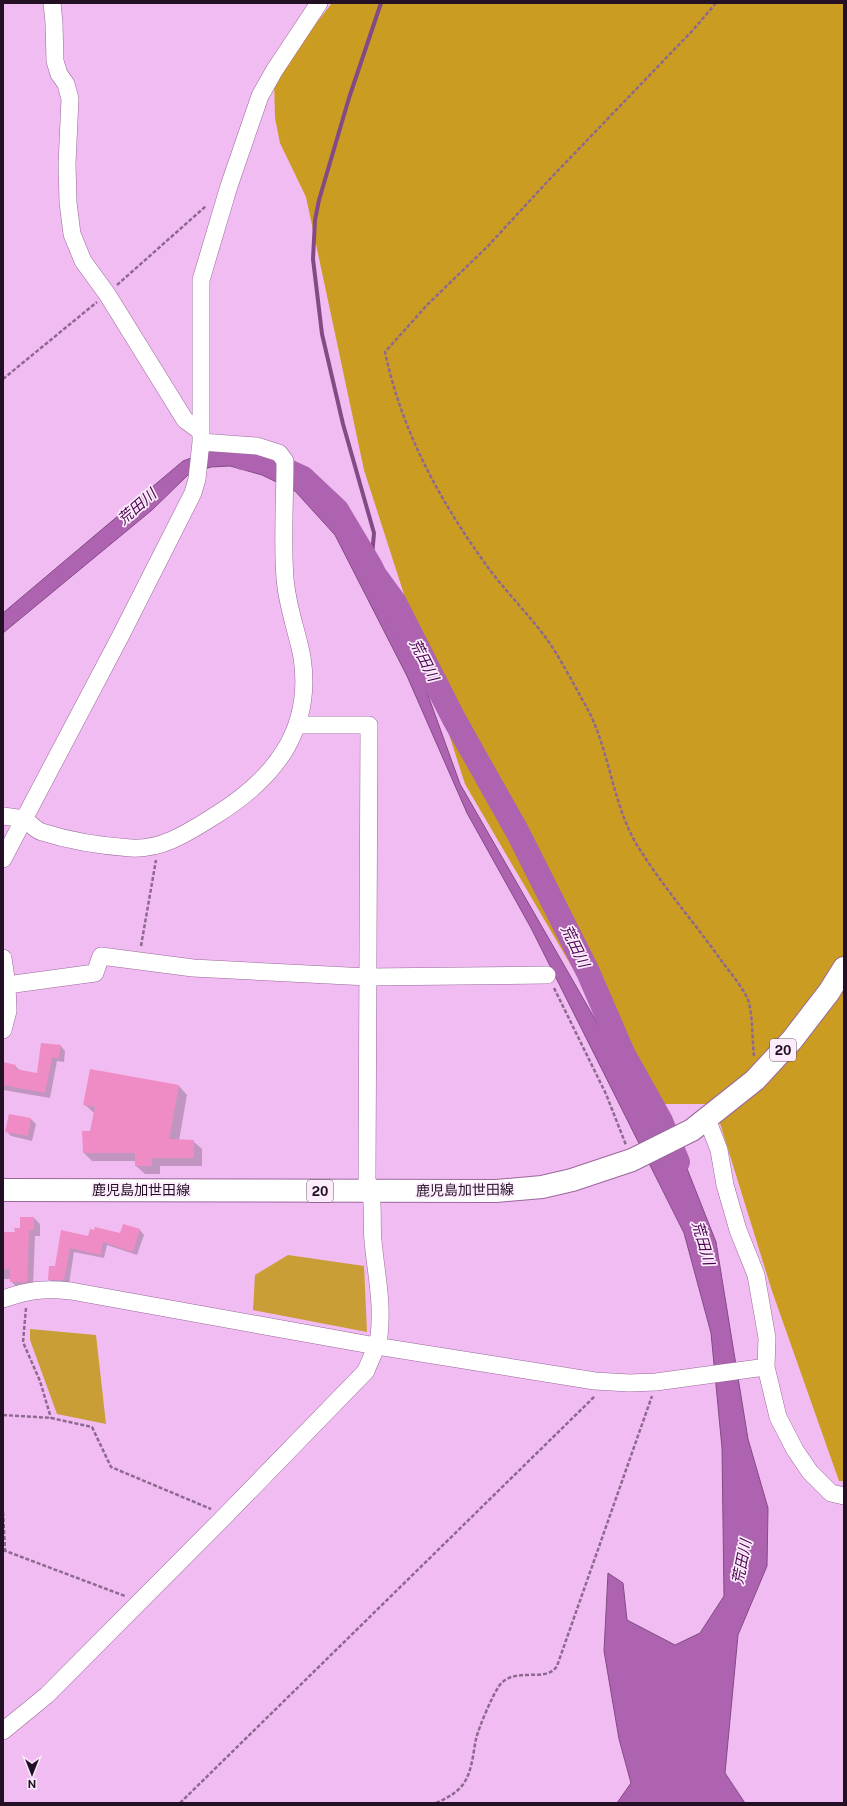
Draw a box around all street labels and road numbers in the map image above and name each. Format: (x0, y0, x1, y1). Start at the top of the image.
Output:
road number: 20 (770, 1039, 796, 1061)
road number: 20 (307, 1180, 333, 1202)
street label: 鹿児島加世田線 (416, 1181, 514, 1199)
street label: 鹿児島加世田線 (92, 1182, 190, 1198)

